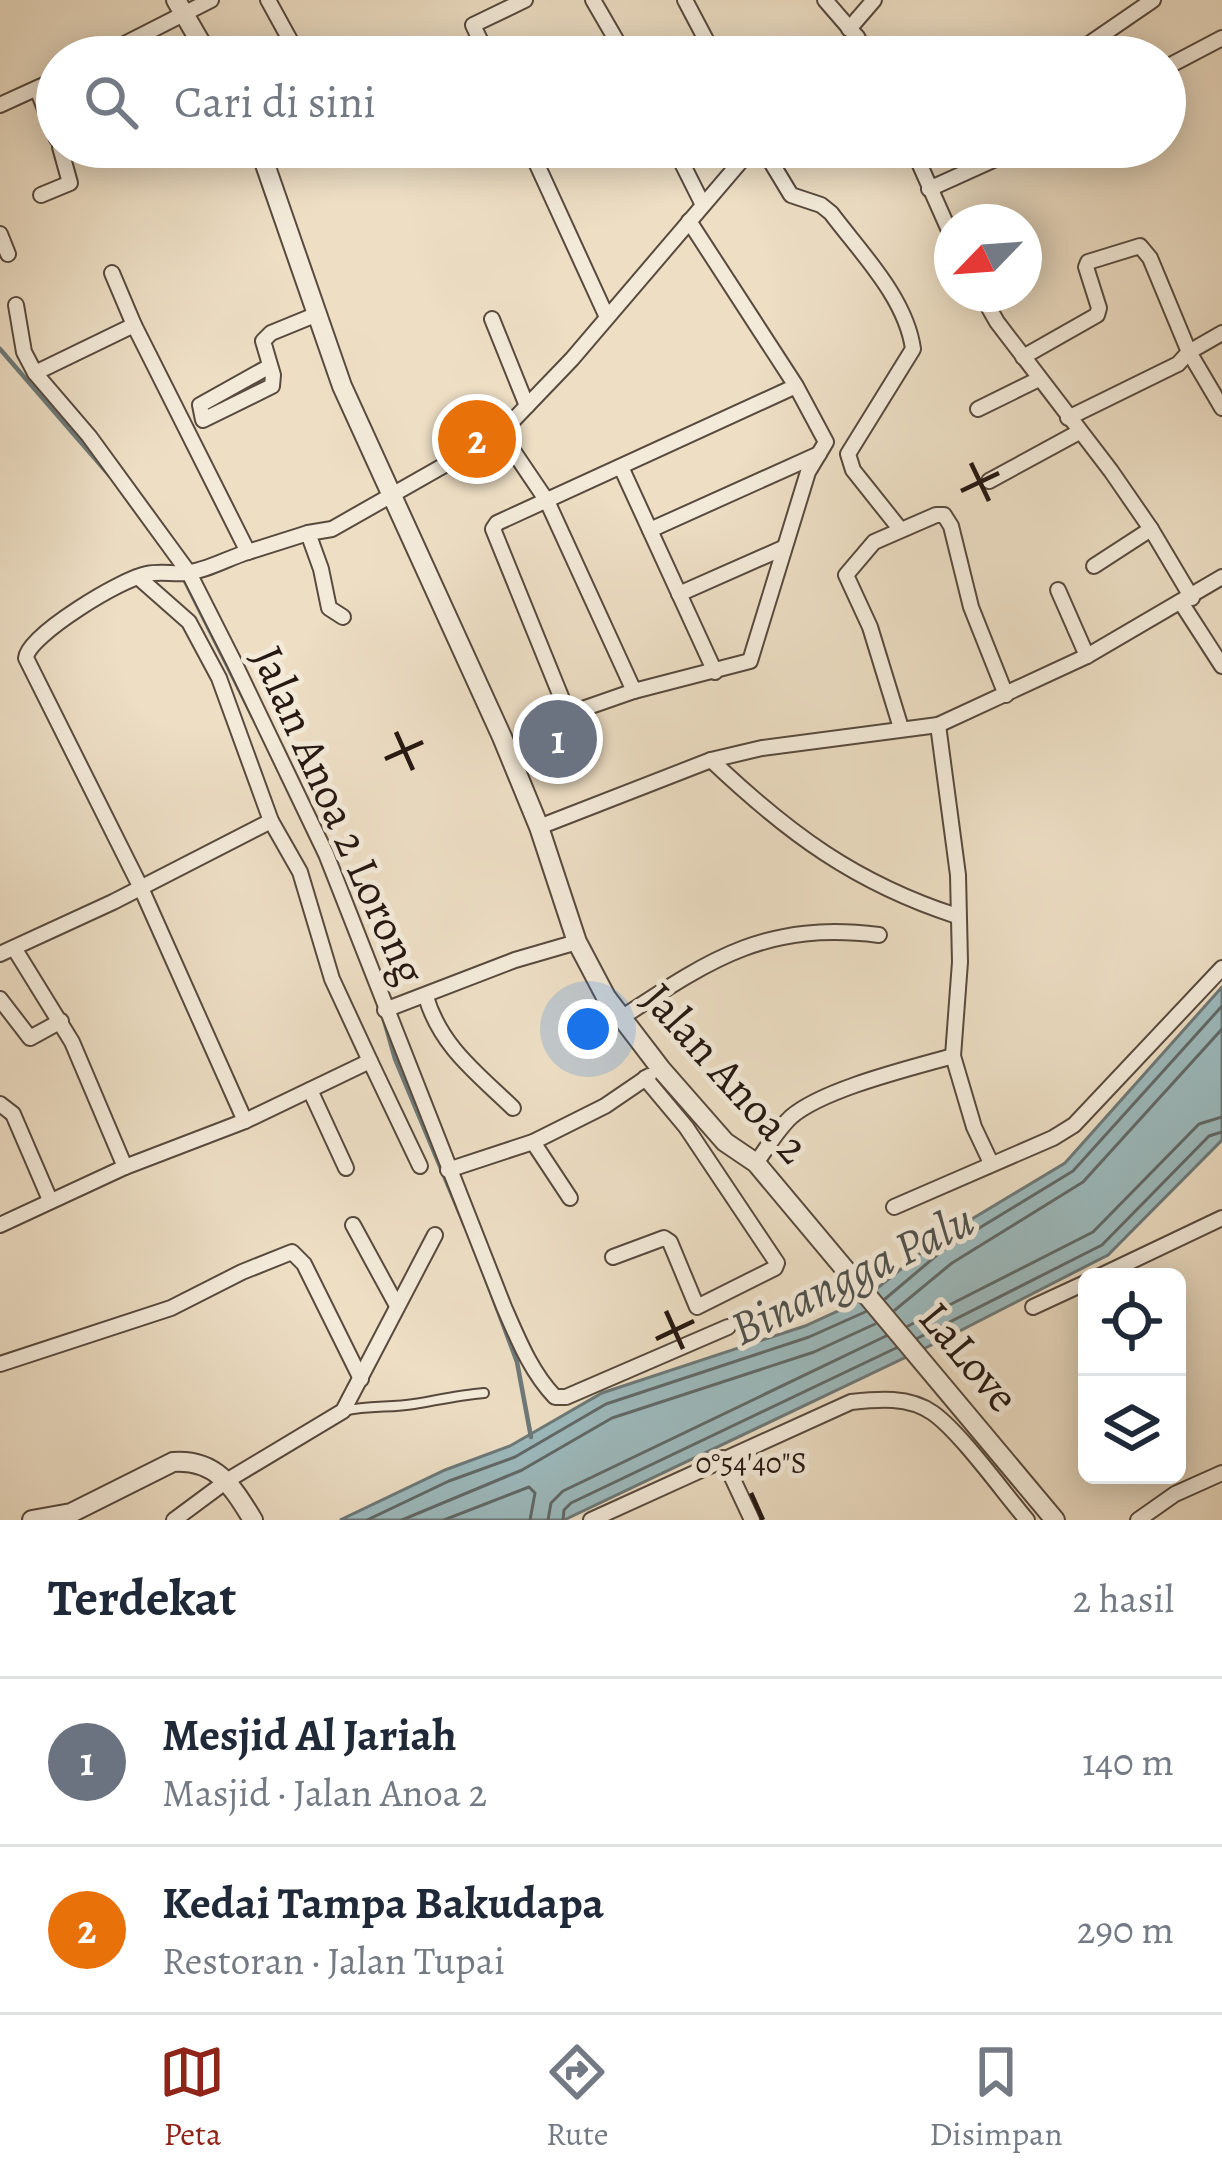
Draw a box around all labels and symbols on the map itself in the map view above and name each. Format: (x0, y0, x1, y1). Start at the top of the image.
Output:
north arrow (934, 204, 1042, 312)
pin: 2 (438, 394, 516, 484)
street label: Jalan Anoa 2 Lorong (237, 636, 441, 994)
pin: 1 (519, 694, 597, 784)
street label: Jalan Anoa 2 (628, 969, 824, 1177)
your location (558, 999, 618, 1059)
water label: Binangga Palu (719, 1187, 985, 1361)
street label: LaLove (904, 1288, 1034, 1426)
text: 0°54'40"S (695, 1443, 807, 1483)

